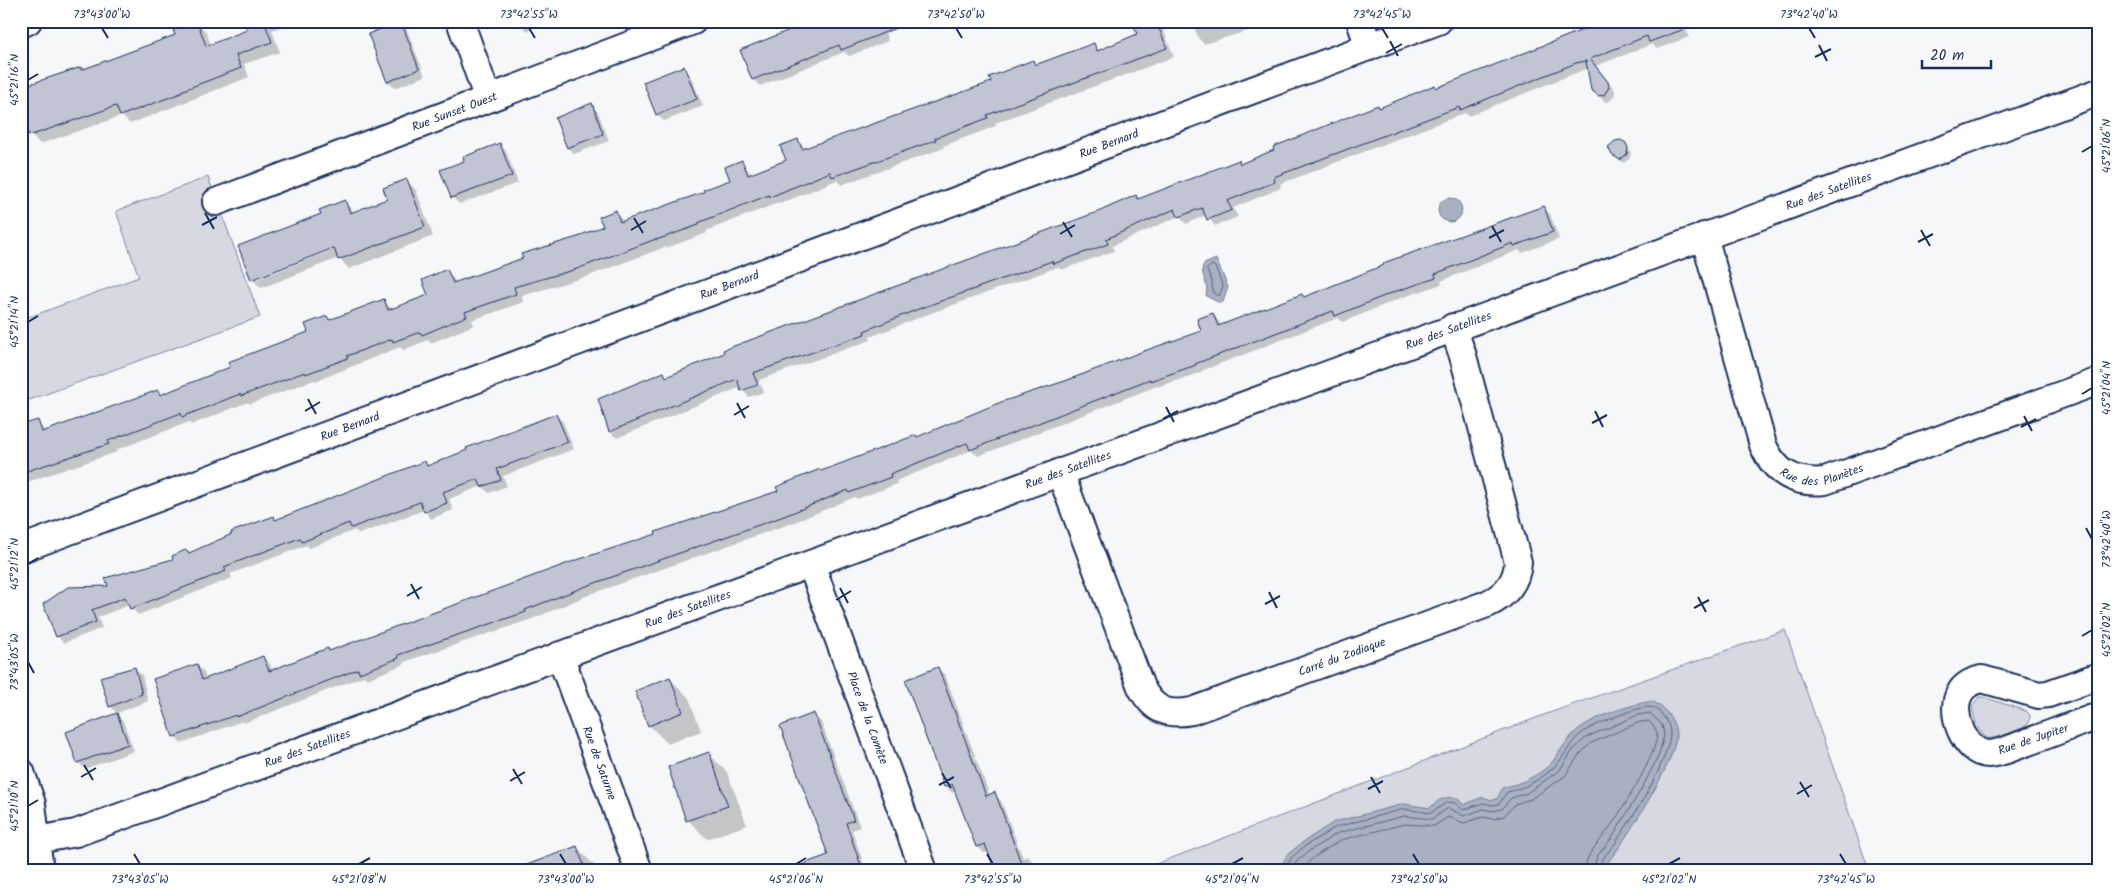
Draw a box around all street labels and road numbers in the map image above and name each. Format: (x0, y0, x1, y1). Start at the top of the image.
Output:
street label: Rue Sunset Ouest (409, 87, 500, 137)
street label: Rue Bernard (1077, 124, 1142, 164)
street label: Rue des Satellites (1783, 167, 1874, 216)
street label: Rue Bernard (697, 265, 763, 305)
street label: Rue des Satellites (1403, 306, 1494, 355)
street label: Rue Bernard (318, 407, 383, 447)
street label: Rue des Satellites (1022, 446, 1114, 495)
street label: Rue des Planètes (1776, 459, 1866, 492)
street label: Rue des Satellites (642, 585, 734, 634)
street label: Carré du Zodiaque (1296, 632, 1389, 682)
street label: Place de la Comète (841, 669, 893, 768)
street label: Rue de Jupiter (1995, 718, 2072, 760)
street label: Rue des Satellites (262, 724, 353, 773)
street label: Rue de Saturne (577, 724, 621, 803)

